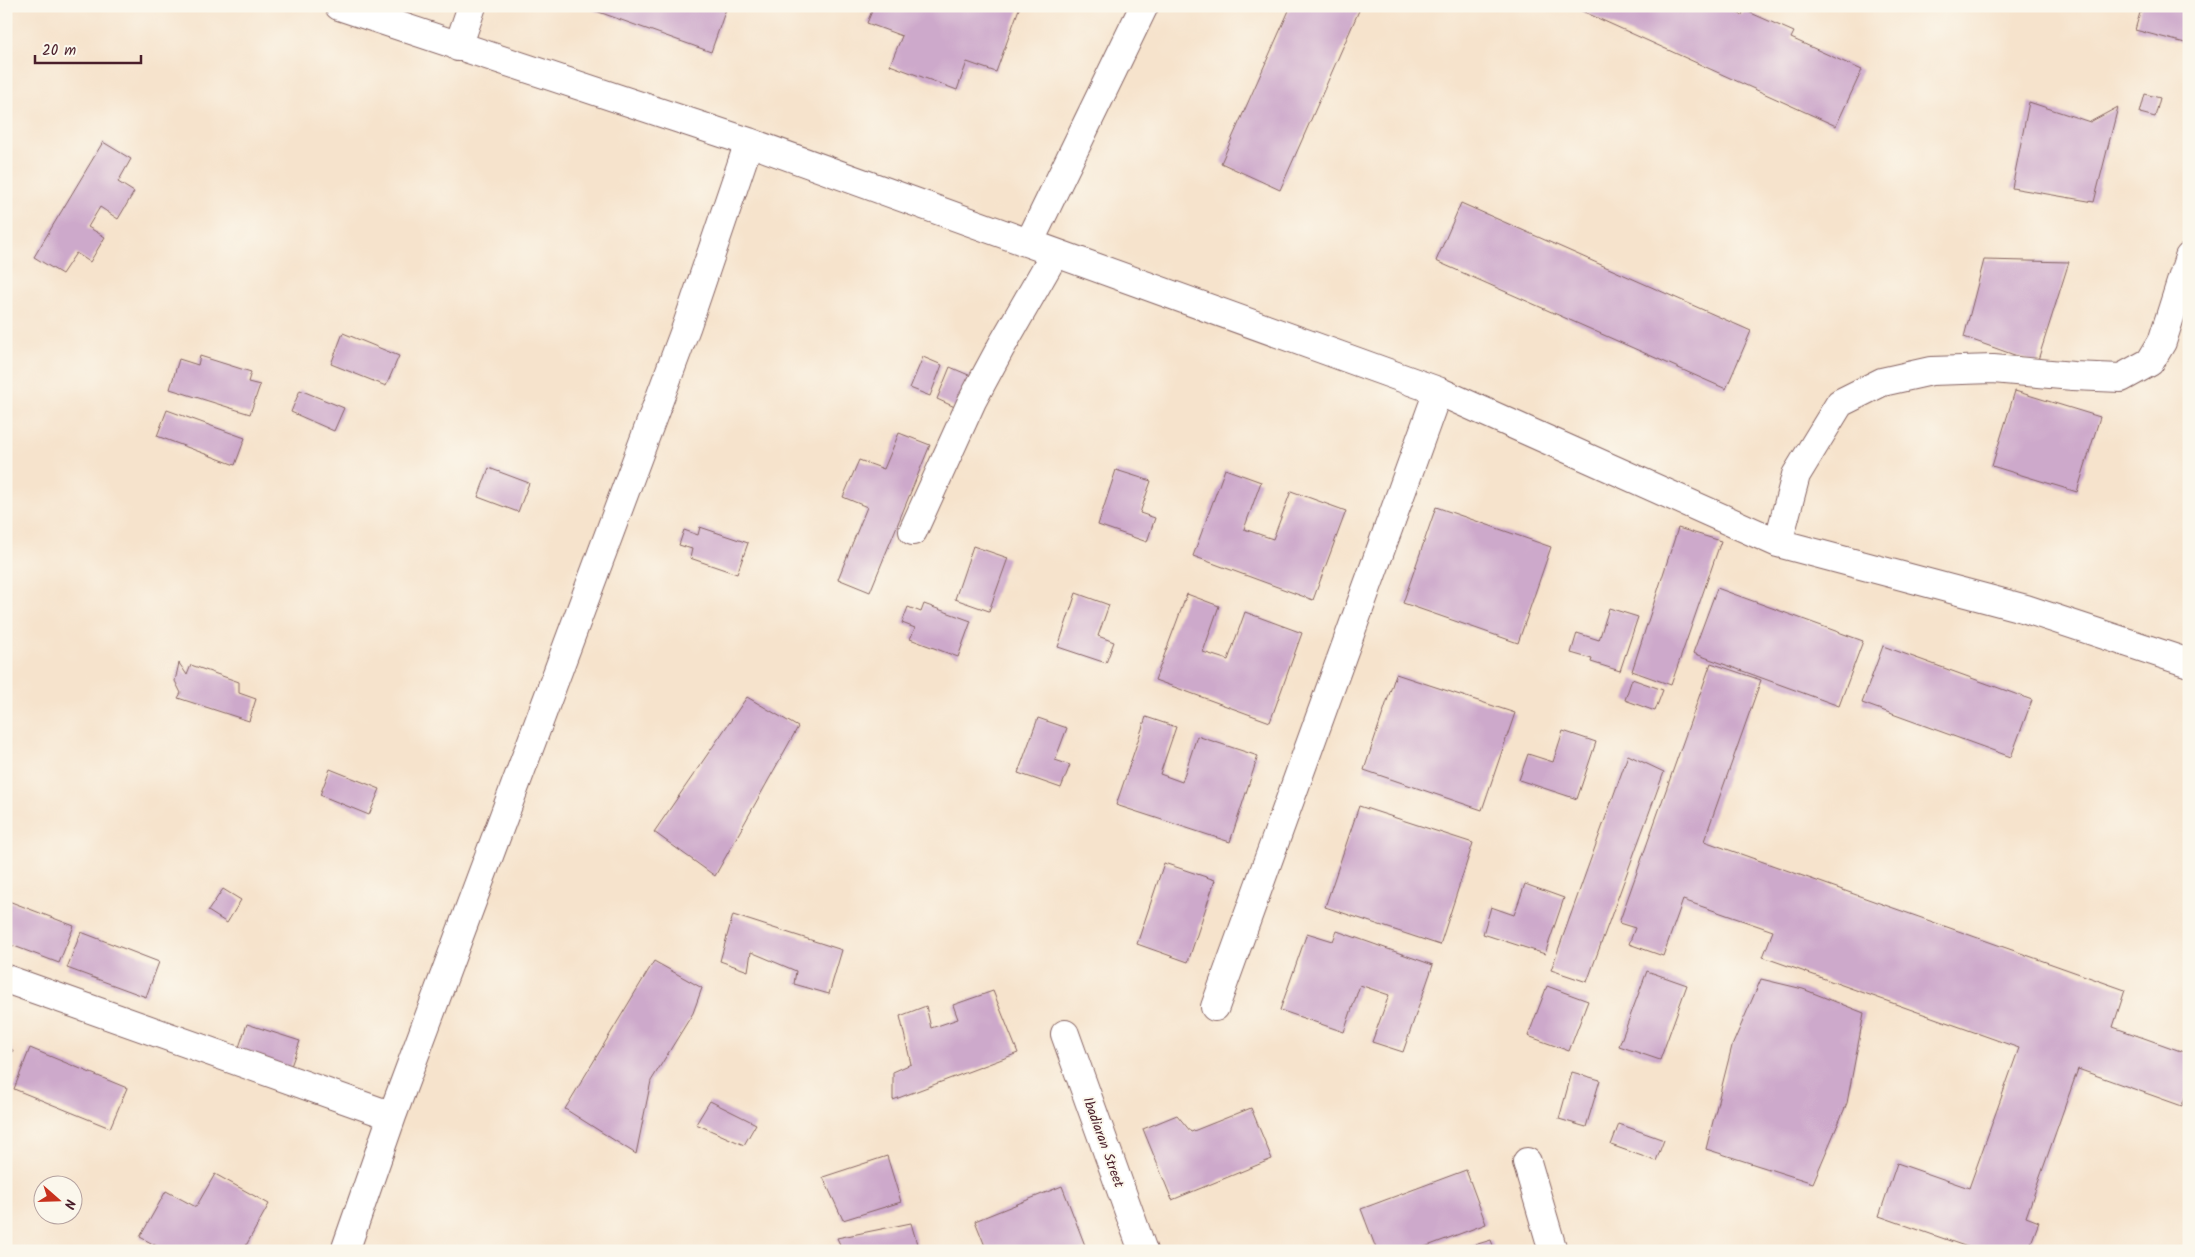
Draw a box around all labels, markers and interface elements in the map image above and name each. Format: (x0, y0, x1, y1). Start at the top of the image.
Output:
scale bar (35, 32, 141, 64)
text: 20 m (42, 39, 76, 63)
street label: Ibadiaran Street (1076, 1094, 1130, 1191)
north arrow (32, 1174, 82, 1224)
text: N (57, 1196, 81, 1212)

